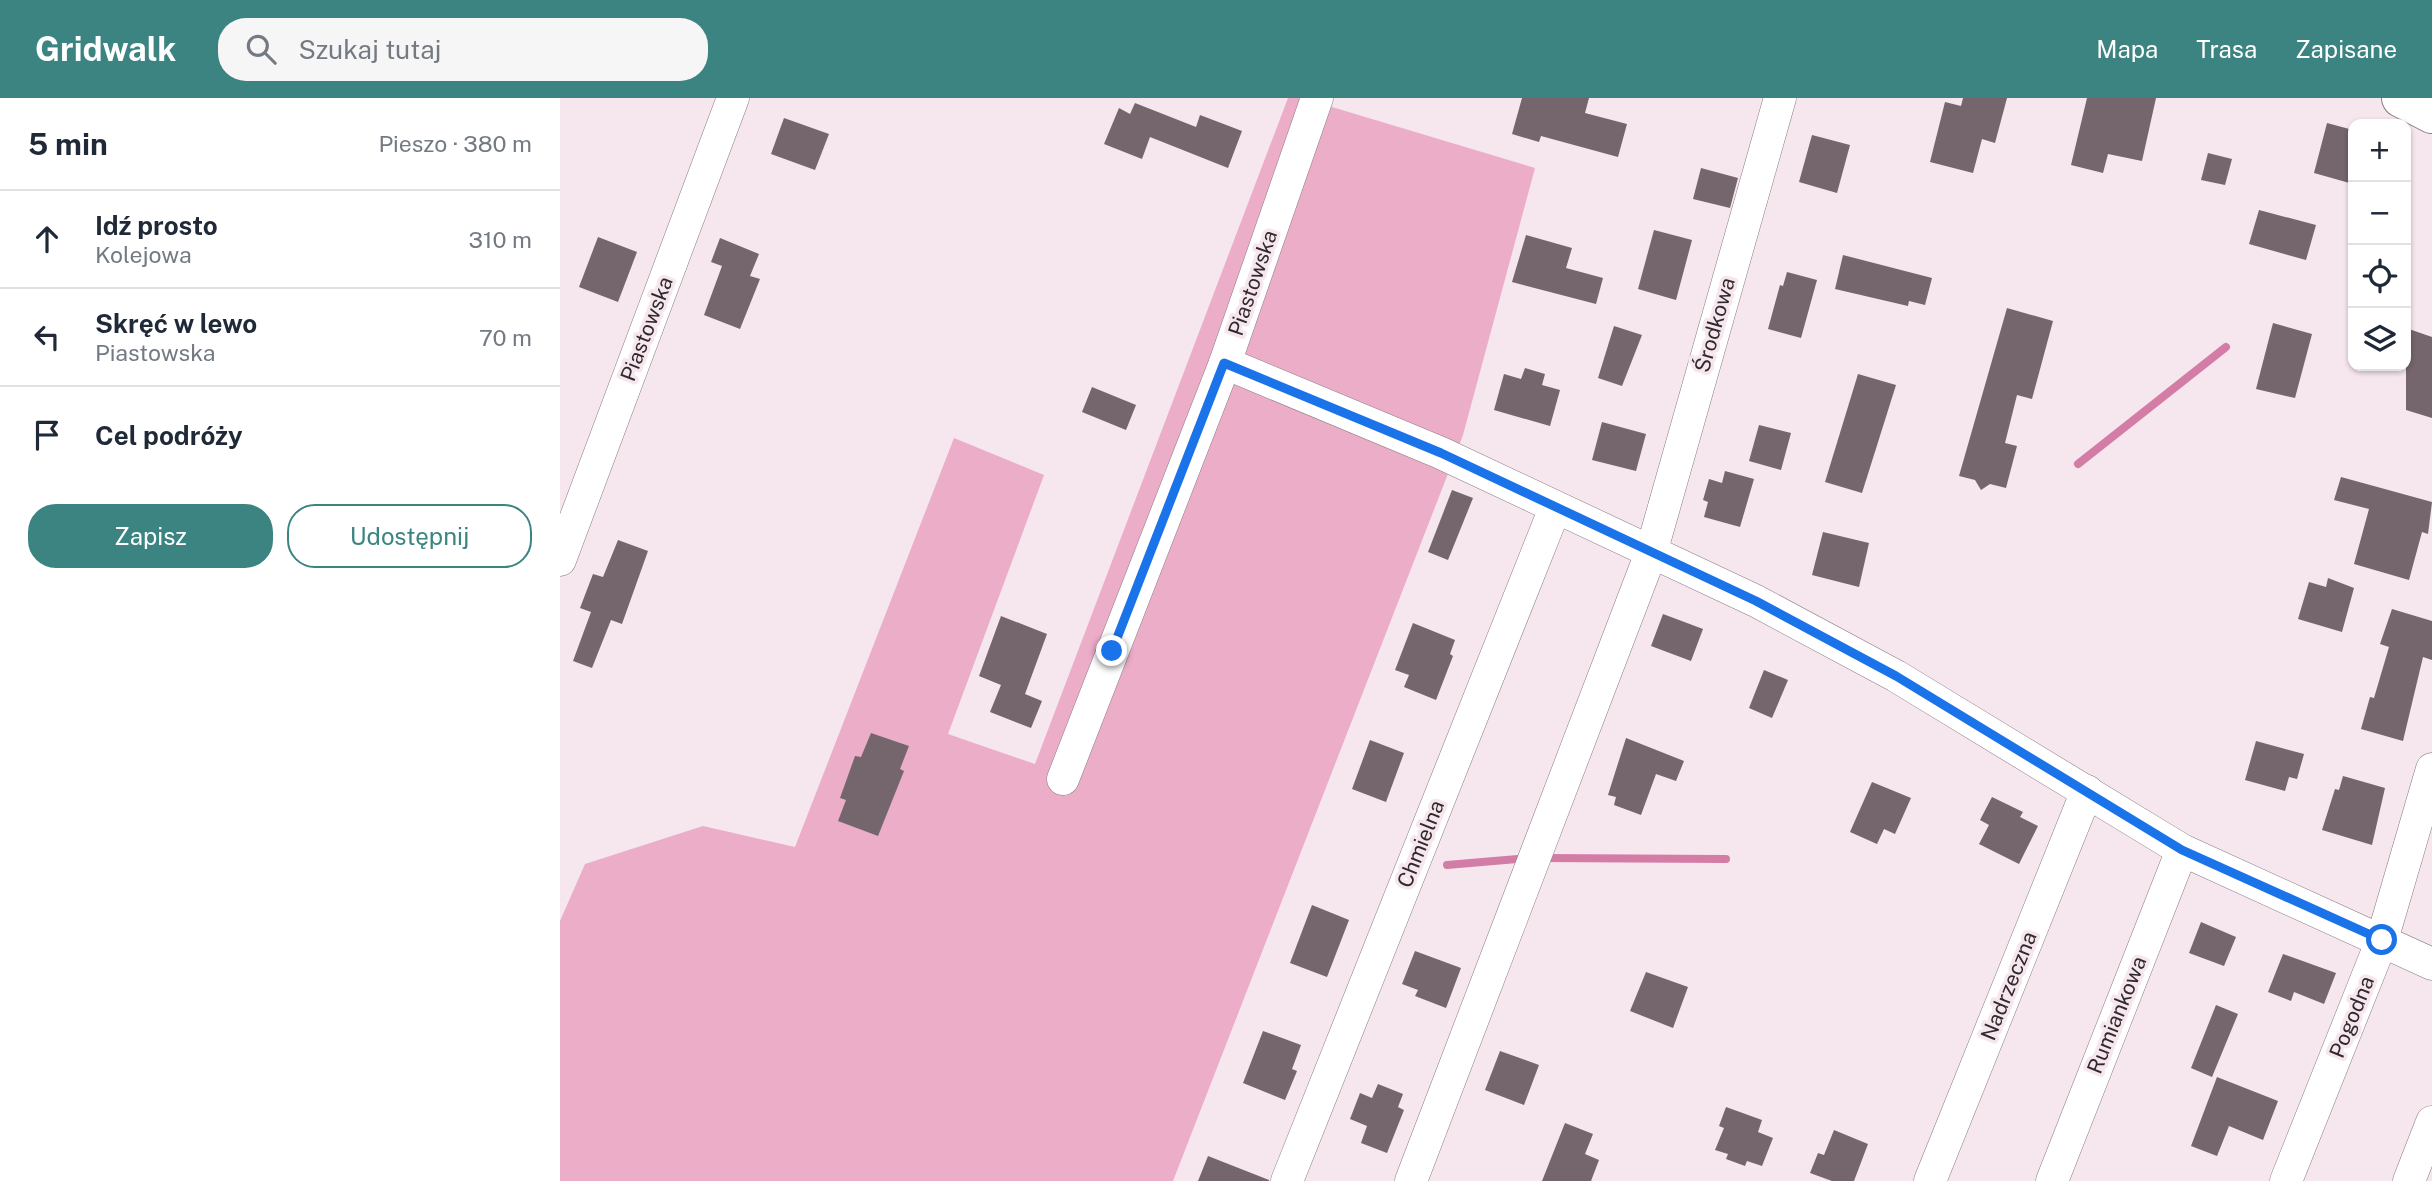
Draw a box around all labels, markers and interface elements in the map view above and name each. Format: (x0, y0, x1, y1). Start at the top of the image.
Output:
search box (218, 18, 708, 81)
text: Gridwalk (35, 30, 176, 68)
icon: search (242, 30, 280, 68)
text: Szukaj tutaj (298, 34, 441, 65)
text: Mapa (2096, 35, 2158, 63)
text: Trasa (2196, 35, 2257, 63)
text: Zapisane (2295, 35, 2397, 63)
map controls (2348, 119, 2411, 371)
button: + (2348, 119, 2411, 182)
text: 5 min (28, 126, 108, 162)
text: Pieszo · 380 m (378, 130, 532, 157)
button: − (2348, 182, 2411, 245)
text: Idź prosto (95, 210, 218, 241)
icon: ahead (28, 220, 66, 258)
text: 310 m (469, 226, 532, 253)
street label: Piastowska (1223, 227, 1282, 339)
text: Kolejowa (95, 241, 192, 268)
button: locate (2348, 245, 2411, 308)
street label: Piastowska (615, 273, 678, 385)
street label: Środkowa (1689, 275, 1740, 375)
text: Skręć w lewo (95, 308, 257, 339)
button: layers (2348, 308, 2411, 371)
icon: left (28, 318, 66, 356)
text: 70 m (479, 324, 532, 351)
text: Piastowska (95, 339, 215, 366)
icon: arrive (28, 416, 66, 454)
text: Cel podróży (95, 420, 243, 451)
button: Zapisz (28, 504, 273, 568)
button: Udostępnij (287, 504, 532, 568)
route end (1096, 635, 1127, 666)
street label: Chmielna (1392, 797, 1449, 891)
route start (2366, 924, 2397, 955)
street label: Nadrzeczna (1975, 928, 2042, 1044)
street label: Rumiankowa (2082, 953, 2151, 1077)
street label: Pogodna (2324, 972, 2379, 1061)

